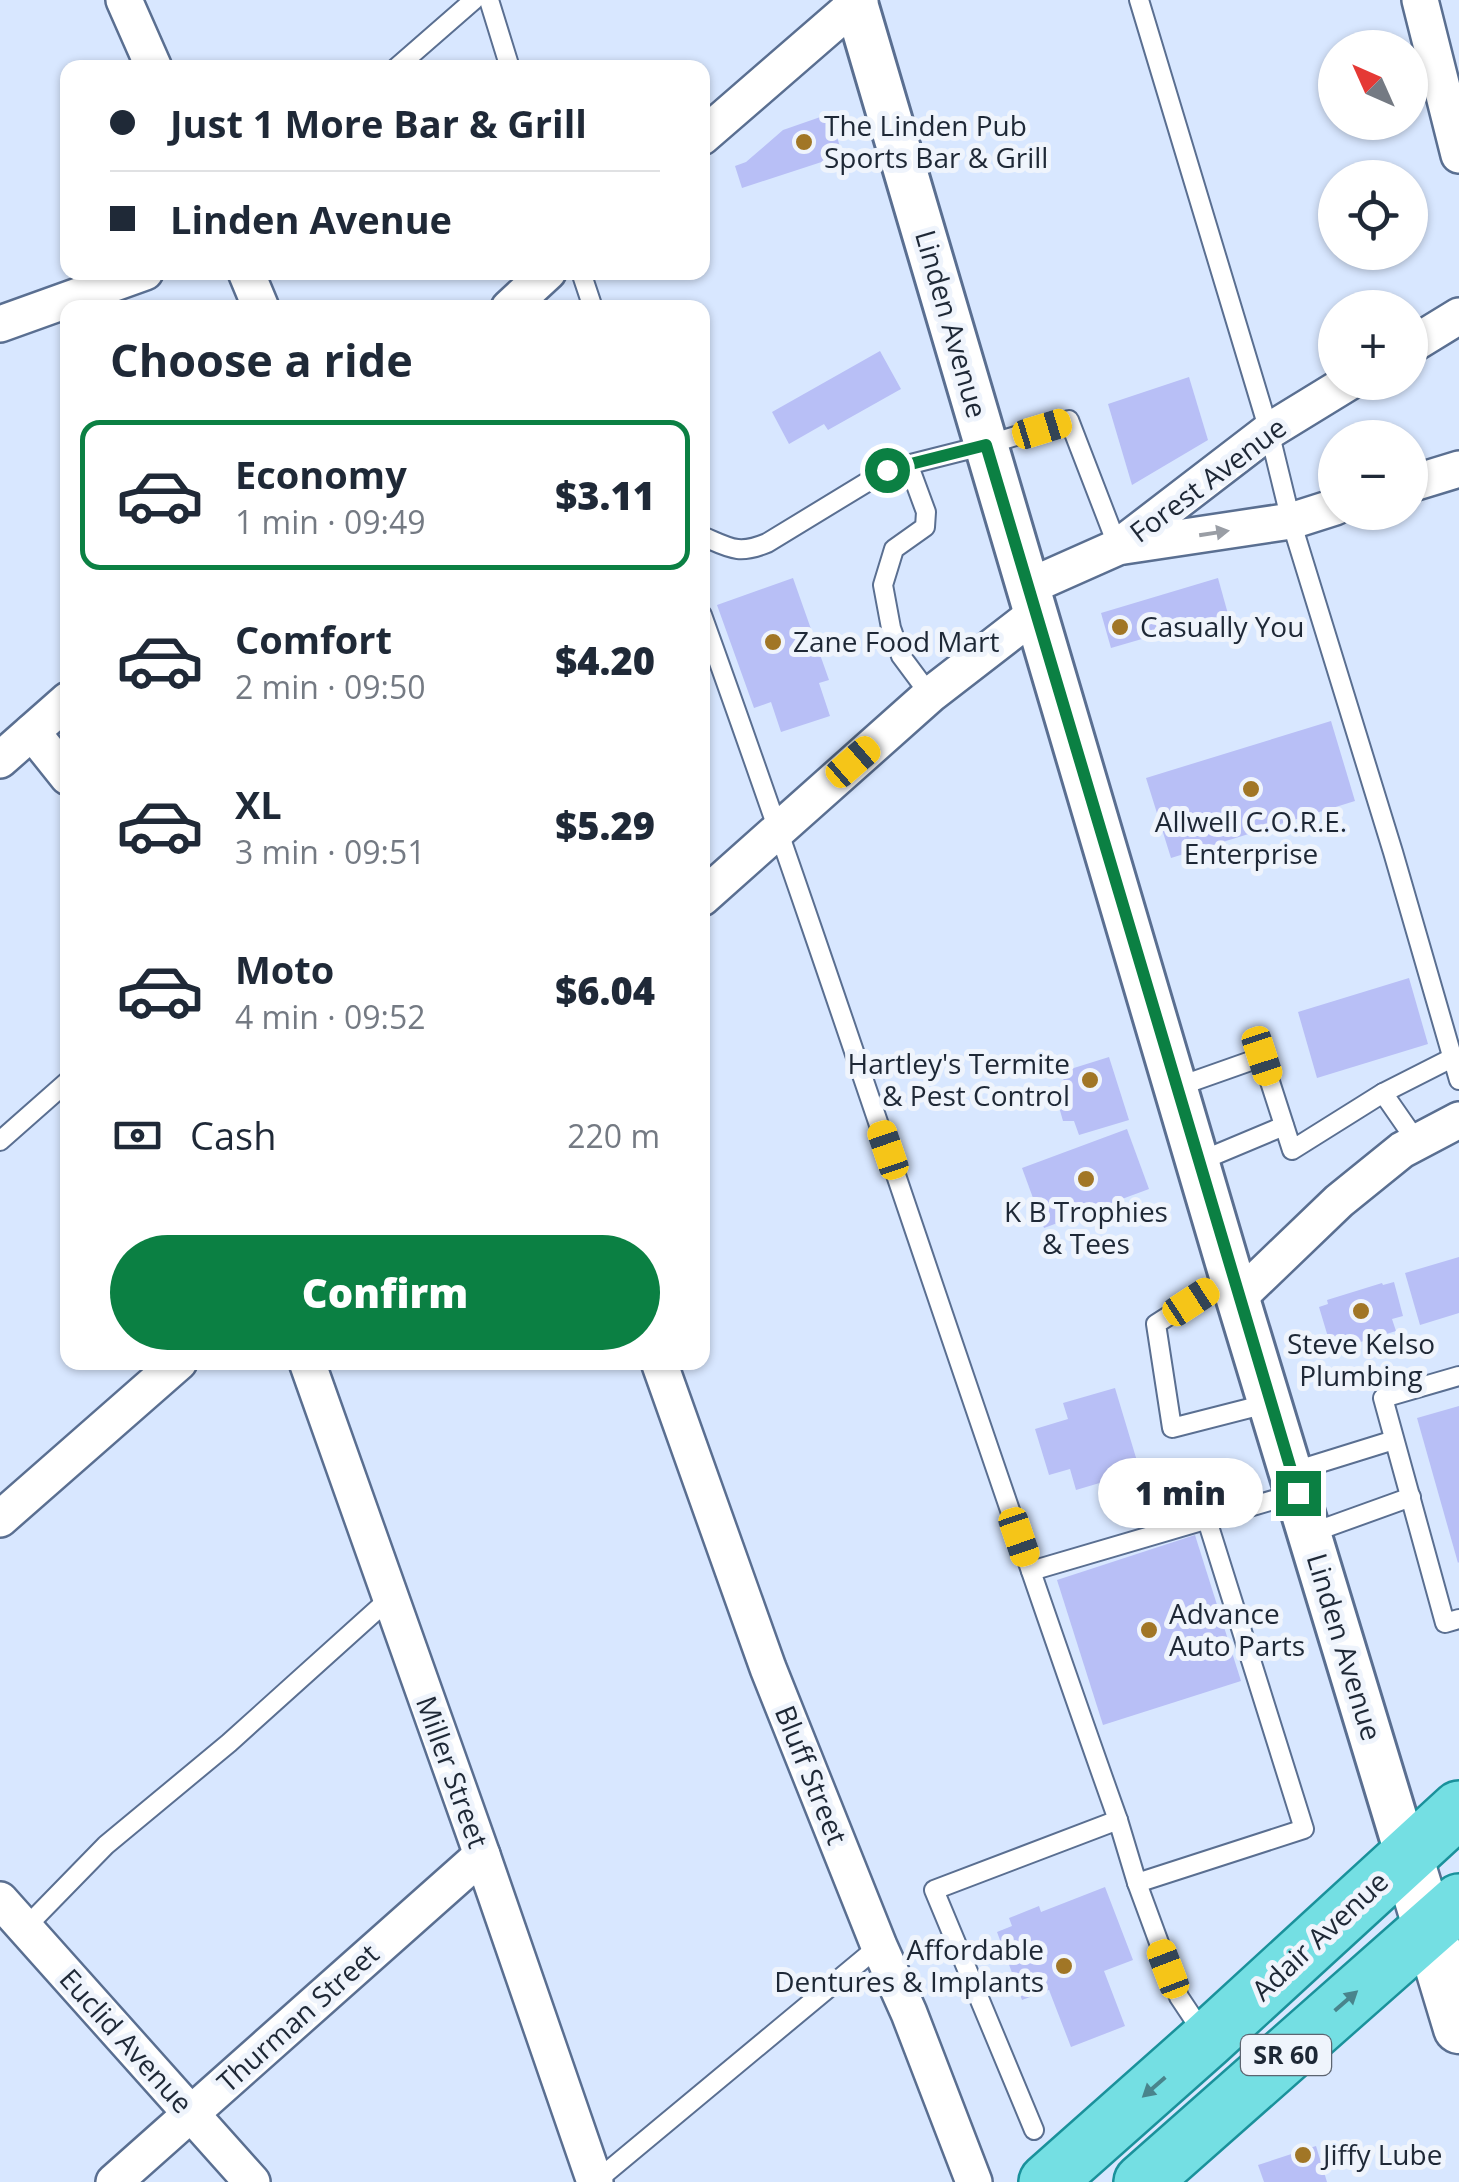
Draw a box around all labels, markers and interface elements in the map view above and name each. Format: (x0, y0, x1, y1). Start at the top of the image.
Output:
north arrow (1318, 30, 1428, 140)
map controls (1318, 30, 1428, 530)
text: Just 1 More Bar & Grill (170, 97, 587, 149)
place label: The Linden Pub Sports Bar & Grill (824, 106, 1048, 176)
marker: The Linden Pub Sports Bar & Grill (793, 131, 815, 153)
button: locate (1318, 160, 1428, 270)
text: Linden Avenue (170, 193, 452, 245)
street label: Linden Avenue (907, 225, 997, 422)
button: + (1318, 290, 1428, 400)
text: Choose a ride (110, 329, 413, 390)
car (1009, 406, 1075, 452)
street label: Forest Avenue (1121, 408, 1293, 551)
button: − (1318, 420, 1428, 530)
text: Economy (235, 448, 407, 500)
route start (865, 448, 910, 493)
icon: car (115, 450, 205, 540)
text: $3.11 (555, 469, 655, 521)
text: 1 min · 09:49 (235, 500, 426, 543)
one-way arrow (1199, 524, 1231, 540)
place label: Casually You (1140, 607, 1304, 645)
text: Comfort (235, 613, 392, 665)
icon: car (115, 615, 205, 705)
marker: Casually You (1109, 616, 1131, 638)
place label: Zane Food Mart (793, 622, 999, 660)
marker: Zane Food Mart (762, 631, 784, 653)
text: $4.20 (555, 634, 655, 686)
text: 2 min · 09:50 (235, 665, 426, 708)
car (821, 731, 885, 793)
text: XL (235, 778, 282, 830)
marker: Allwell C.O.R.E. Enterprise (1240, 778, 1262, 800)
icon: car (115, 780, 205, 870)
text: $5.29 (555, 799, 655, 851)
place label: Allwell C.O.R.E. Enterprise (1155, 802, 1347, 872)
text: 3 min · 09:51 (235, 830, 426, 873)
text: Moto (235, 943, 334, 995)
icon: car (115, 945, 205, 1035)
text: $6.04 (555, 964, 655, 1016)
text: 4 min · 09:52 (235, 995, 426, 1038)
car (1238, 1023, 1286, 1089)
place label: Hartley's Termite & Pest Control (848, 1044, 1070, 1114)
marker: Hartley's Termite & Pest Control (1079, 1069, 1101, 1091)
icon: cash (110, 1108, 165, 1163)
text: Cash (190, 1109, 276, 1161)
text: 220 m (567, 1114, 660, 1157)
car (864, 1117, 912, 1183)
marker: K B Trophies & Tees (1075, 1168, 1097, 1190)
place label: K B Trophies & Tees (1004, 1192, 1168, 1262)
button: Confirm (110, 1235, 660, 1350)
car (1158, 1273, 1224, 1331)
marker: Steve Kelso Plumbing (1350, 1300, 1372, 1322)
place label: Steve Kelso Plumbing (1287, 1324, 1435, 1394)
callout: 1 min (1098, 1458, 1263, 1528)
text: 1 min (1135, 1471, 1226, 1514)
route end (1276, 1471, 1321, 1516)
car (995, 1504, 1043, 1570)
street label: Linden Avenue (1298, 1549, 1391, 1745)
place label: Advance Auto Parts (1169, 1594, 1305, 1664)
marker: Advance Auto Parts (1138, 1619, 1160, 1641)
street label: Miller Street (408, 1690, 498, 1853)
street label: Bluff Street (767, 1700, 857, 1850)
street label: Adair Avenue (1243, 1862, 1396, 2008)
place label: Affordable Dentures & Implants (774, 1930, 1044, 2000)
street label: Thurman Street (208, 1934, 386, 2100)
car (1143, 1936, 1193, 2002)
marker: Affordable Dentures & Implants (1053, 1955, 1075, 1977)
street label: Euclid Avenue (52, 1960, 202, 2121)
one-way arrow (1333, 1991, 1358, 2013)
road number: SR 60 (1241, 2035, 1331, 2075)
one-way arrow (1142, 2075, 1167, 2097)
place label: Jiffy Lube (1320, 2135, 1442, 2173)
marker: Jiffy Lube (1292, 2144, 1314, 2166)

